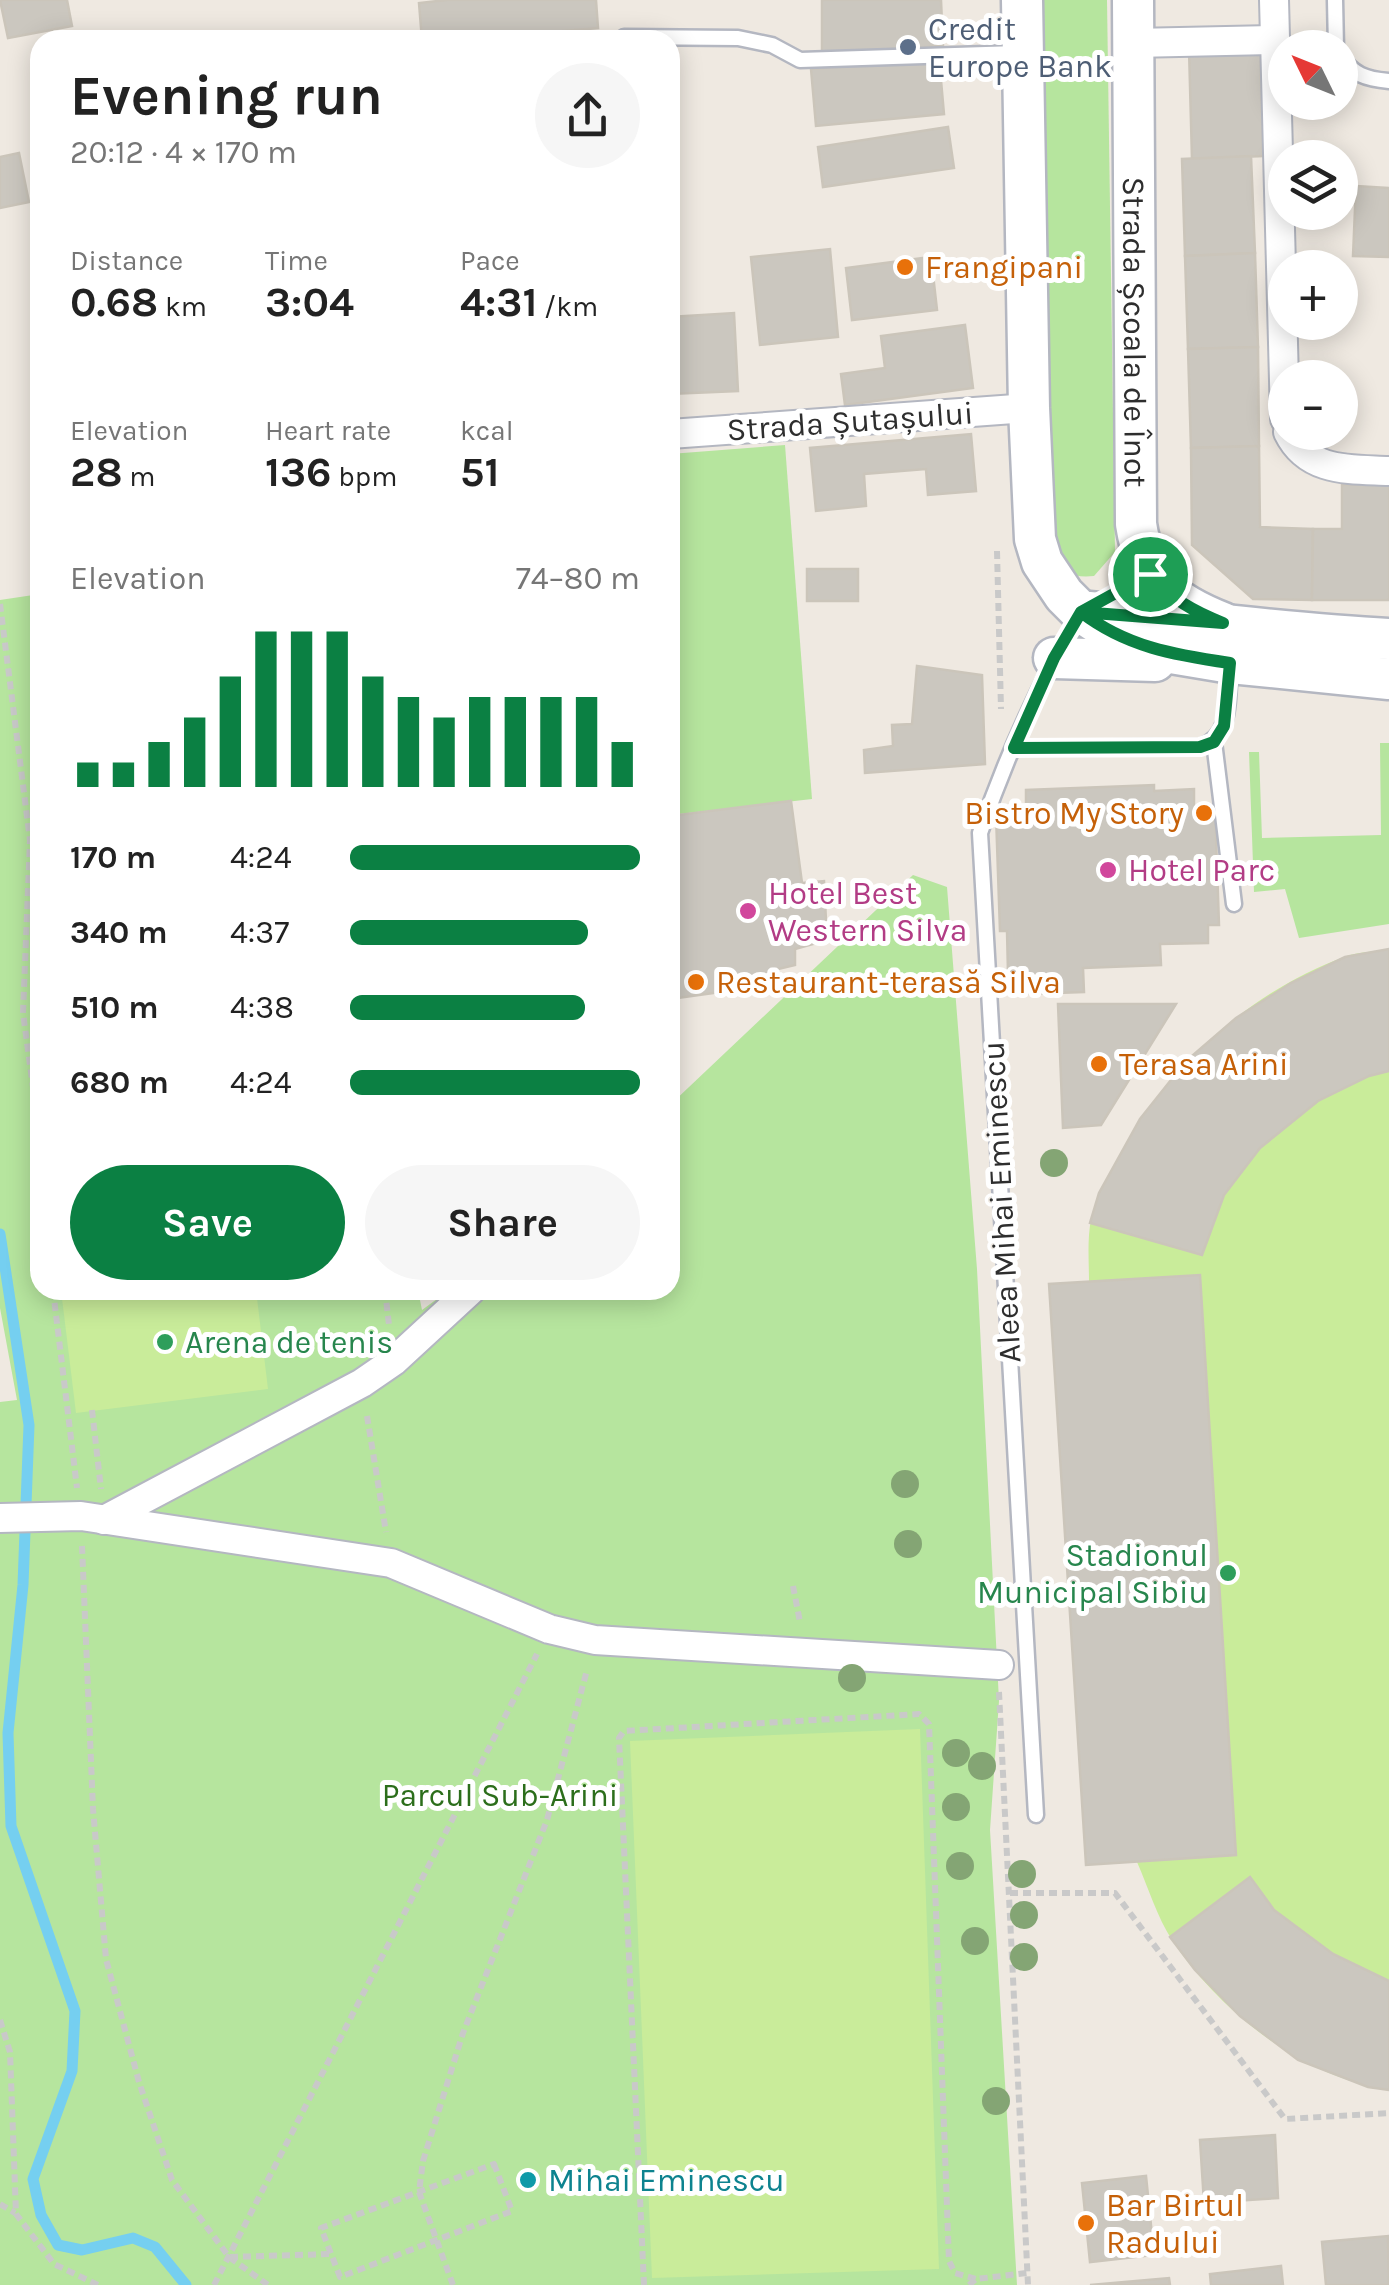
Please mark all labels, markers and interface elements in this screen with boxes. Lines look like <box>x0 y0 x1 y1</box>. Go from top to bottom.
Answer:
place label: Credit Europe Bank <box>928 11 1112 85</box>
north arrow <box>1268 30 1358 120</box>
map controls <box>1268 30 1358 450</box>
marker: Credit Europe Bank <box>897 36 919 58</box>
button: share <box>535 63 640 168</box>
text: Evening run <box>70 64 383 128</box>
text: 20:12 · 4 × 170 m <box>70 134 297 171</box>
button: layers <box>1268 140 1358 230</box>
street label: Strada Școala de Înot <box>1115 176 1154 488</box>
text: Distance <box>70 244 183 277</box>
text: Time <box>265 244 328 277</box>
text: Pace <box>460 244 520 277</box>
place label: Frangipani <box>925 249 1083 286</box>
button: + <box>1268 250 1358 340</box>
marker: Frangipani <box>894 256 916 278</box>
text: 0.68 <box>70 277 158 327</box>
text: 3:04 <box>265 277 354 327</box>
text: 4:31 <box>460 277 537 327</box>
text: km <box>158 290 207 323</box>
text: /km <box>537 290 598 323</box>
button: − <box>1268 360 1358 450</box>
street label: Strada Șutașului <box>725 394 975 449</box>
text: Elevation <box>70 414 189 447</box>
text: Heart rate <box>265 414 391 447</box>
text: kcal <box>460 414 513 447</box>
text: 28 <box>70 447 123 497</box>
text: 136 <box>265 447 332 497</box>
text: 51 <box>460 447 499 497</box>
text: m <box>123 460 155 493</box>
text: bpm <box>332 460 397 493</box>
pin <box>1108 532 1193 617</box>
icon: arrive <box>1123 547 1178 602</box>
text: Elevation <box>70 560 205 597</box>
text: 74–80 m <box>516 560 640 597</box>
place label: Bistro My Story <box>964 795 1184 832</box>
marker: Bistro My Story <box>1193 802 1215 824</box>
text: 170 m <box>70 839 156 876</box>
text: 4:24 <box>230 839 292 876</box>
place label: Hotel Parc <box>1128 852 1275 889</box>
marker: Hotel Parc <box>1097 859 1119 881</box>
place label: Hotel Best Western Silva <box>768 875 967 949</box>
marker: Hotel Best Western Silva <box>737 900 759 922</box>
text: 340 m <box>70 914 168 951</box>
text: 4:37 <box>230 914 289 951</box>
place label: Restaurant-terasă Silva <box>716 964 1061 1001</box>
marker: Restaurant-terasă Silva <box>685 971 707 993</box>
text: 510 m <box>70 989 159 1026</box>
text: 4:38 <box>230 989 294 1026</box>
street label: Aleea Mihai Eminescu <box>975 1040 1028 1364</box>
place label: Terasa Arini <box>1119 1046 1289 1083</box>
marker: Terasa Arini <box>1088 1053 1110 1075</box>
text: 680 m <box>70 1064 169 1101</box>
text: 4:24 <box>230 1064 292 1101</box>
button: Save <box>70 1165 345 1280</box>
button: Share <box>365 1165 640 1280</box>
place label: Arena de tenis <box>185 1324 393 1361</box>
marker: Arena de tenis <box>154 1331 176 1353</box>
place label: Stadionul Municipal Sibiu <box>977 1537 1208 1611</box>
marker: Stadionul Municipal Sibiu <box>1217 1562 1239 1584</box>
park label: Parcul Sub-Arini <box>382 1777 618 1814</box>
place label: Mihai Eminescu <box>548 2162 785 2199</box>
marker: Mihai Eminescu <box>517 2169 539 2191</box>
place label: Bar Birtul Radului <box>1106 2187 1244 2261</box>
marker: Bar Birtul Radului <box>1075 2212 1097 2234</box>

